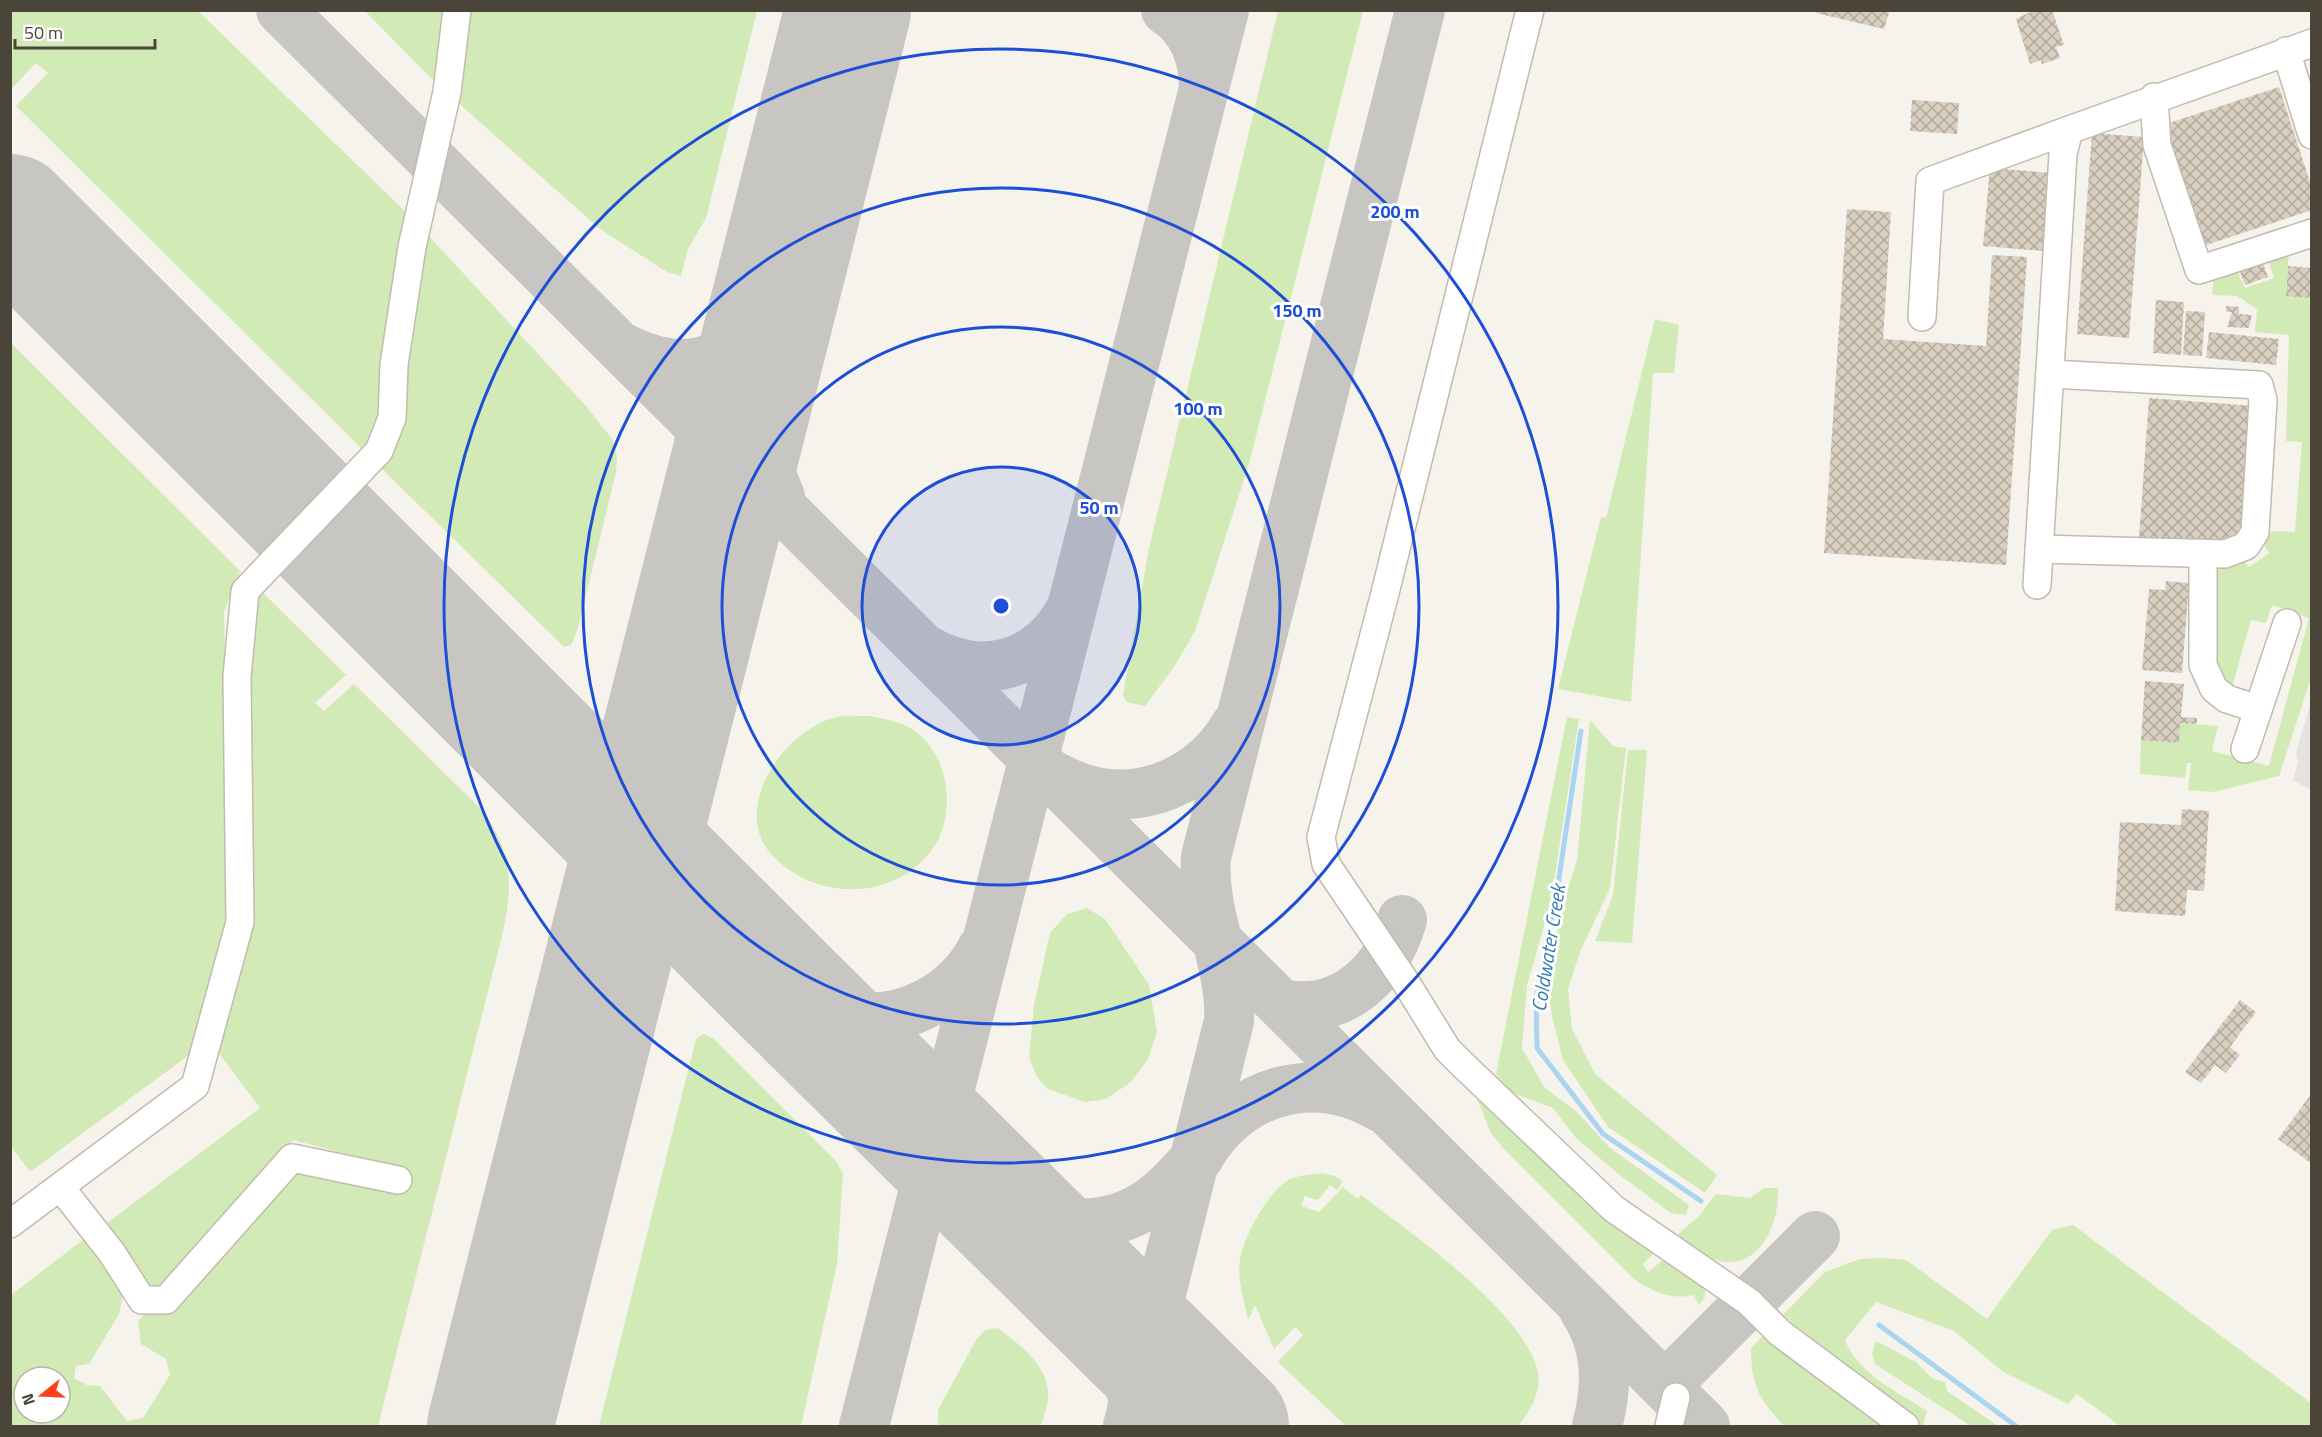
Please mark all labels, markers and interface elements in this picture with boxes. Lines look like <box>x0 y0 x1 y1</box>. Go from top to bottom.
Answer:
scale bar <box>15 12 154 50</box>
text: 50 m <box>24 19 63 46</box>
text: 200 m <box>1370 198 1420 225</box>
text: 150 m <box>1272 297 1322 324</box>
text: 100 m <box>1173 395 1223 422</box>
text: 50 m <box>1079 494 1119 521</box>
centre of rings <box>991 596 1011 616</box>
water label: Coldwater Creek <box>1523 880 1574 1014</box>
north arrow <box>12 1365 72 1425</box>
text: N <box>15 1391 41 1409</box>

